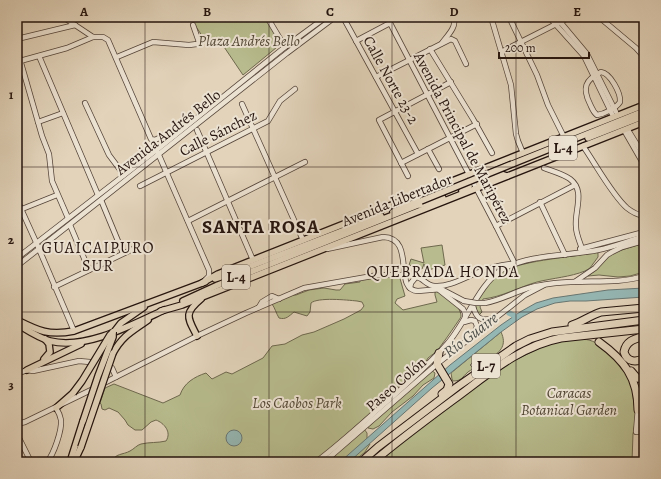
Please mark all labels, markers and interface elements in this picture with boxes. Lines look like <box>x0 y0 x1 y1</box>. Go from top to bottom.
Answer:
text: A <box>79 3 89 20</box>
text: B <box>203 3 211 20</box>
text: C <box>326 3 334 20</box>
text: D <box>449 3 459 20</box>
text: E <box>573 3 581 20</box>
park label: Plaza Andrés Bello <box>198 31 300 51</box>
street label: Calle Norte 23-2 <box>359 32 423 128</box>
scale bar <box>499 34 589 60</box>
text: 200 m <box>505 40 536 56</box>
street label: Avenida Principal de Maripérez <box>409 48 517 227</box>
street label: Avenida Andrés Bello <box>110 85 225 180</box>
text: 1 <box>9 86 14 103</box>
street label: Calle Sánchez <box>176 105 260 161</box>
road number: L-4 <box>549 136 577 160</box>
street label: Avenida Libertador <box>338 169 455 232</box>
district label: SANTA ROSA <box>202 214 320 240</box>
text: 2 <box>8 231 15 248</box>
district label: GUAICAIPURO SUR <box>41 237 155 277</box>
district label: QUEBRADA HONDA <box>367 261 519 283</box>
road number: L-4 <box>222 265 250 289</box>
water label: Río Guaire <box>439 307 503 363</box>
street label: Paseo Colón <box>361 352 431 416</box>
road number: L-7 <box>472 354 500 378</box>
text: 3 <box>8 376 14 393</box>
park label: Caracas Botanical Garden <box>521 383 617 420</box>
park label: Los Caobos Park <box>252 393 342 413</box>

